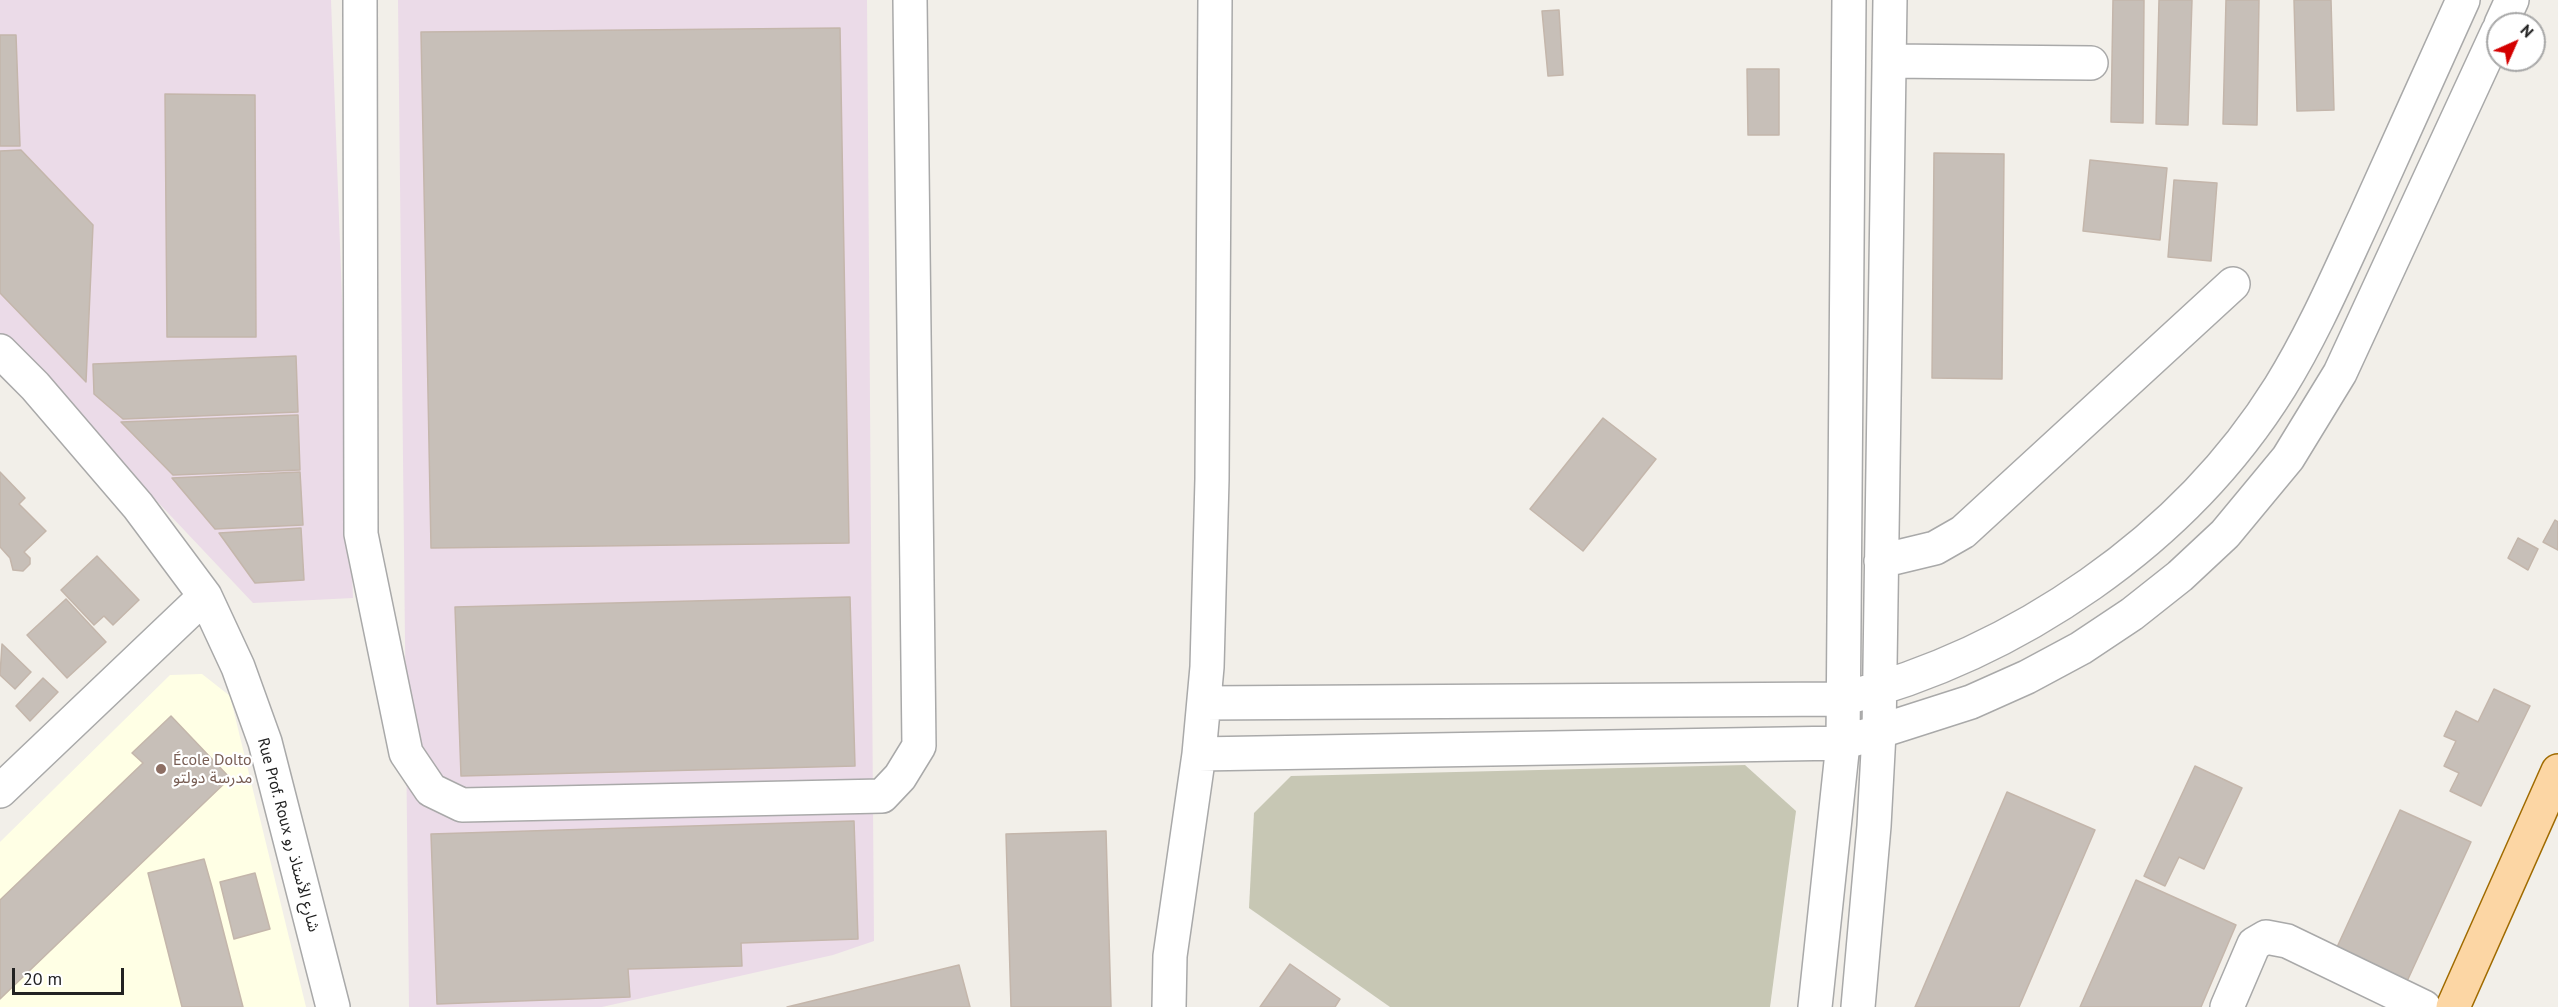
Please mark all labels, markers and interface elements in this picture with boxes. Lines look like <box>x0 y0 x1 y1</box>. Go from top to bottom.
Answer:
north arrow <box>2486 12 2546 72</box>
text: N <box>2517 20 2538 41</box>
street label: Rue Prof. Roux شارع الأستاذ رو <box>253 736 323 934</box>
place label: École Dolto مدرسة دولتو <box>173 750 252 788</box>
marker: École Dolto مدرسة دولتو <box>154 762 168 776</box>
scale bar <box>15 956 128 994</box>
text: 20 m <box>23 967 62 990</box>

